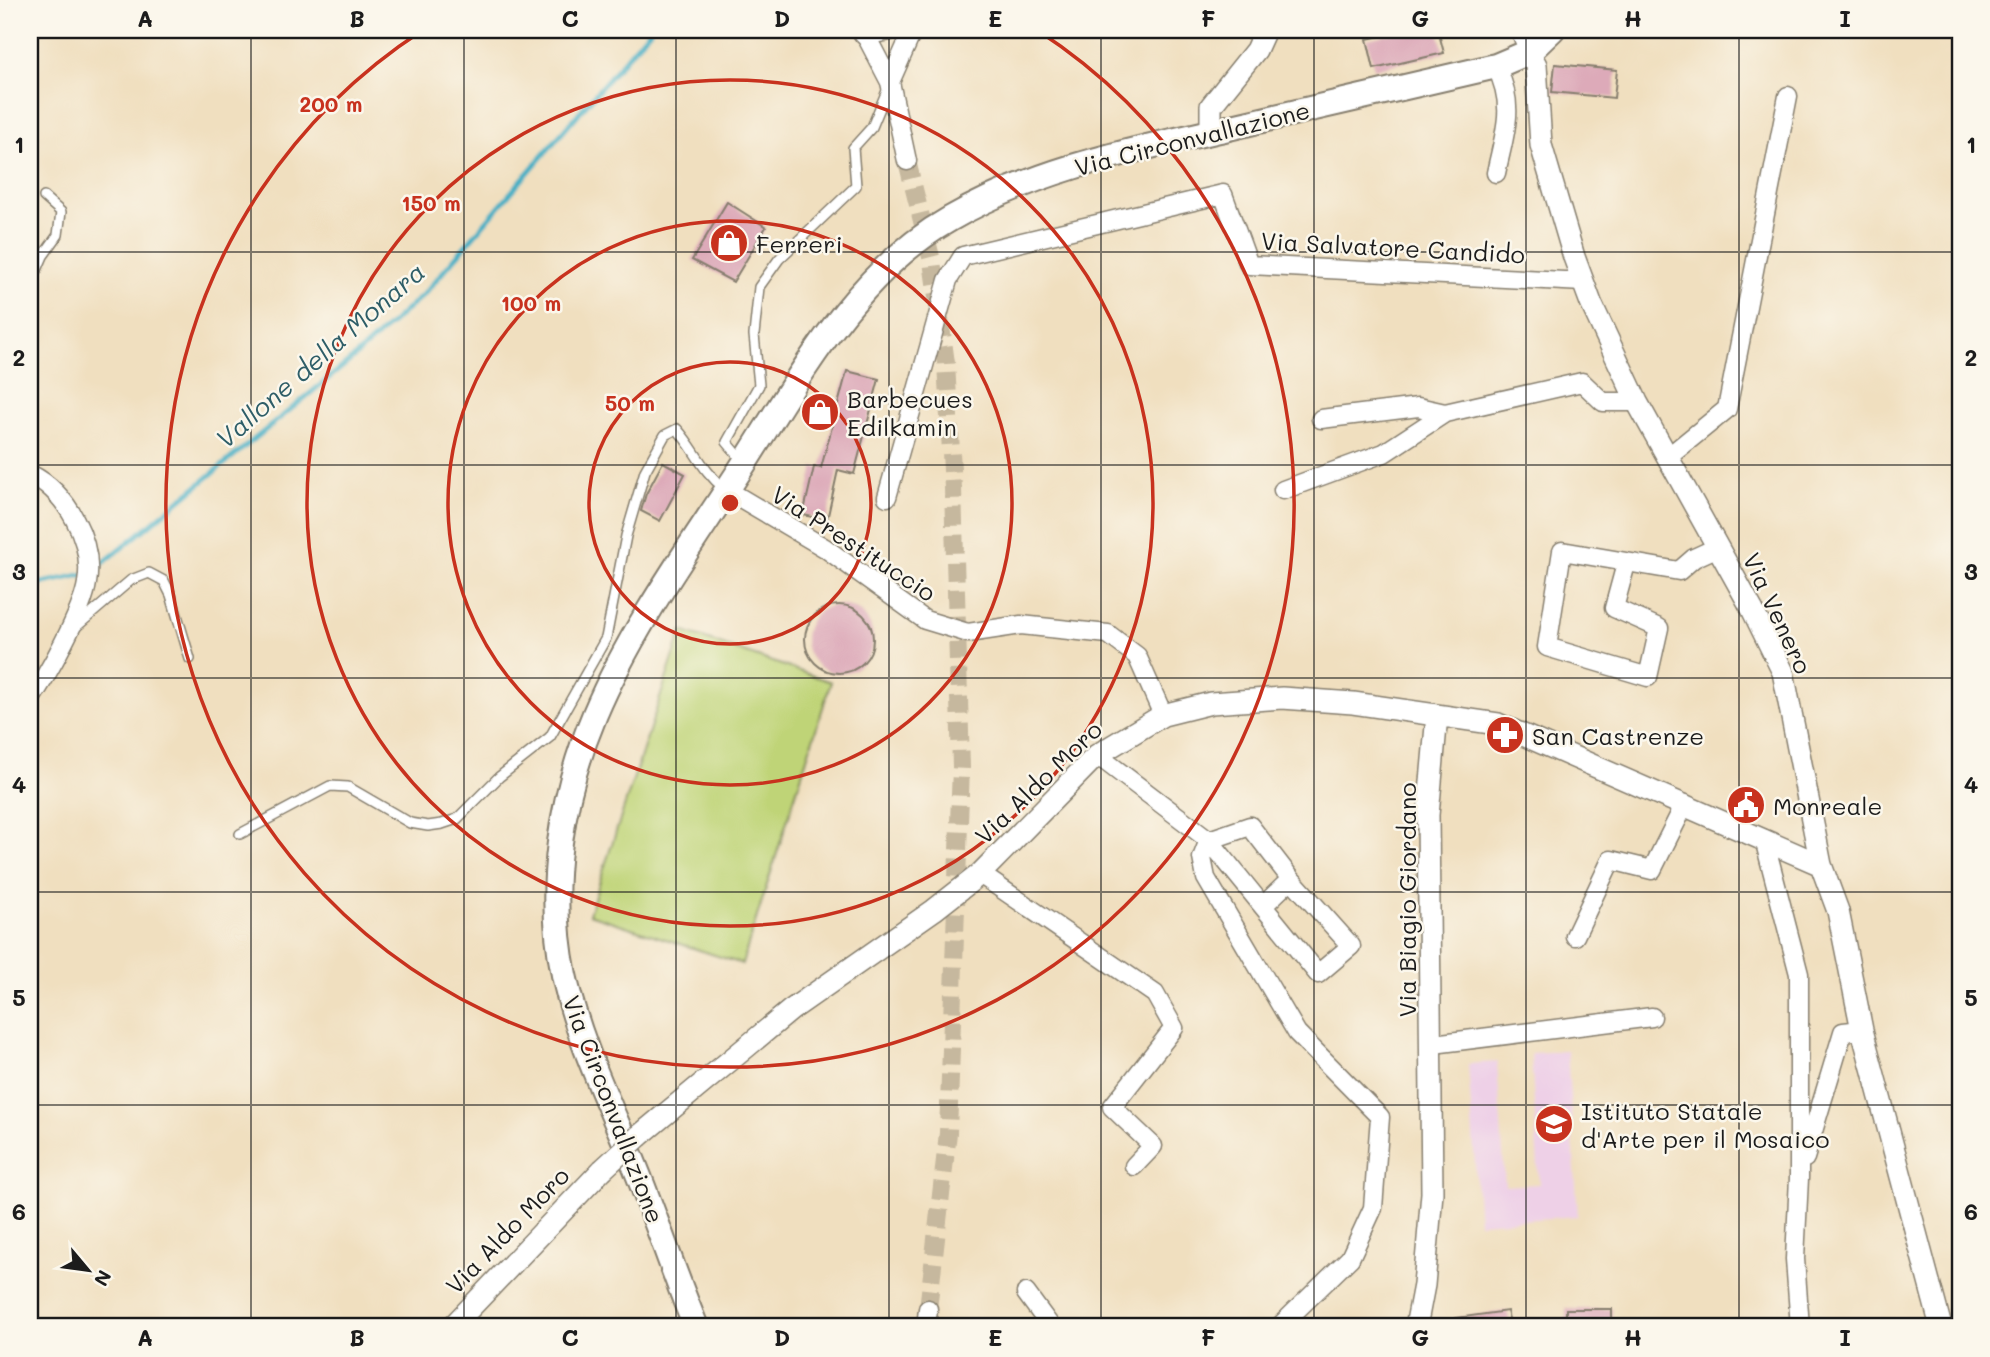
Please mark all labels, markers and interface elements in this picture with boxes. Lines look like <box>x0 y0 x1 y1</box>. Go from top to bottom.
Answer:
text: A <box>137 3 153 33</box>
text: B <box>349 3 365 33</box>
text: C <box>561 3 579 33</box>
text: D <box>774 3 790 33</box>
text: E <box>988 3 1002 33</box>
text: F <box>1201 3 1215 33</box>
text: G <box>1411 3 1429 33</box>
text: H <box>1624 3 1642 33</box>
text: I <box>1839 3 1851 33</box>
text: 200 m <box>300 90 362 117</box>
street label: Via Circonvallazione <box>1071 94 1313 182</box>
text: 1 <box>14 129 24 159</box>
text: 1 <box>1966 129 1976 159</box>
text: 150 m <box>401 189 461 216</box>
shop icon: Ferreri <box>708 222 750 264</box>
street label: Via Salvatore Candido <box>1260 225 1526 269</box>
place label: Ferreri <box>756 228 843 259</box>
water label: Vallone della Monara <box>208 255 432 455</box>
text: 100 m <box>501 289 561 316</box>
text: 2 <box>13 342 25 372</box>
text: 2 <box>1965 342 1977 372</box>
place label: Barbecues Edilkamin <box>847 383 973 442</box>
text: 50 m <box>605 389 655 416</box>
shop icon: Barbecues Edilkamin <box>799 391 841 433</box>
street label: Via Prestituccio <box>766 478 942 608</box>
centre of rings <box>718 491 742 515</box>
street label: Via Venero <box>1736 547 1820 679</box>
text: 3 <box>12 556 26 586</box>
text: 3 <box>1964 556 1978 586</box>
street label: Via Aldo Moro <box>968 714 1108 850</box>
pharmacy icon: San Castrenze <box>1484 714 1526 756</box>
place label: San Castrenze <box>1532 720 1704 751</box>
text: 4 <box>12 769 26 799</box>
text: 4 <box>1964 769 1978 799</box>
street label: Via Biagio Giordano <box>1391 783 1422 1017</box>
public building icon: Monreale <box>1725 784 1767 826</box>
place label: Monreale <box>1773 790 1882 821</box>
text: 5 <box>12 982 26 1012</box>
text: 5 <box>1964 982 1978 1012</box>
street label: Via Circonvallazione <box>556 991 672 1227</box>
place label: Istituto Statale d'Arte per il Mosaico <box>1581 1095 1829 1154</box>
school or university icon: Istituto Statale d'Arte per il Mosaico <box>1533 1103 1575 1145</box>
street label: Via Aldo Moro <box>439 1160 575 1300</box>
text: 6 <box>12 1196 26 1226</box>
text: 6 <box>1964 1196 1978 1226</box>
north arrow <box>52 1234 122 1304</box>
text: N <box>89 1266 118 1291</box>
text: A <box>137 1322 153 1352</box>
text: B <box>349 1322 365 1352</box>
text: C <box>561 1322 579 1352</box>
text: D <box>774 1322 790 1352</box>
text: E <box>988 1322 1002 1352</box>
text: F <box>1201 1322 1215 1352</box>
text: G <box>1411 1322 1429 1352</box>
text: H <box>1624 1322 1642 1352</box>
text: I <box>1839 1322 1851 1352</box>

